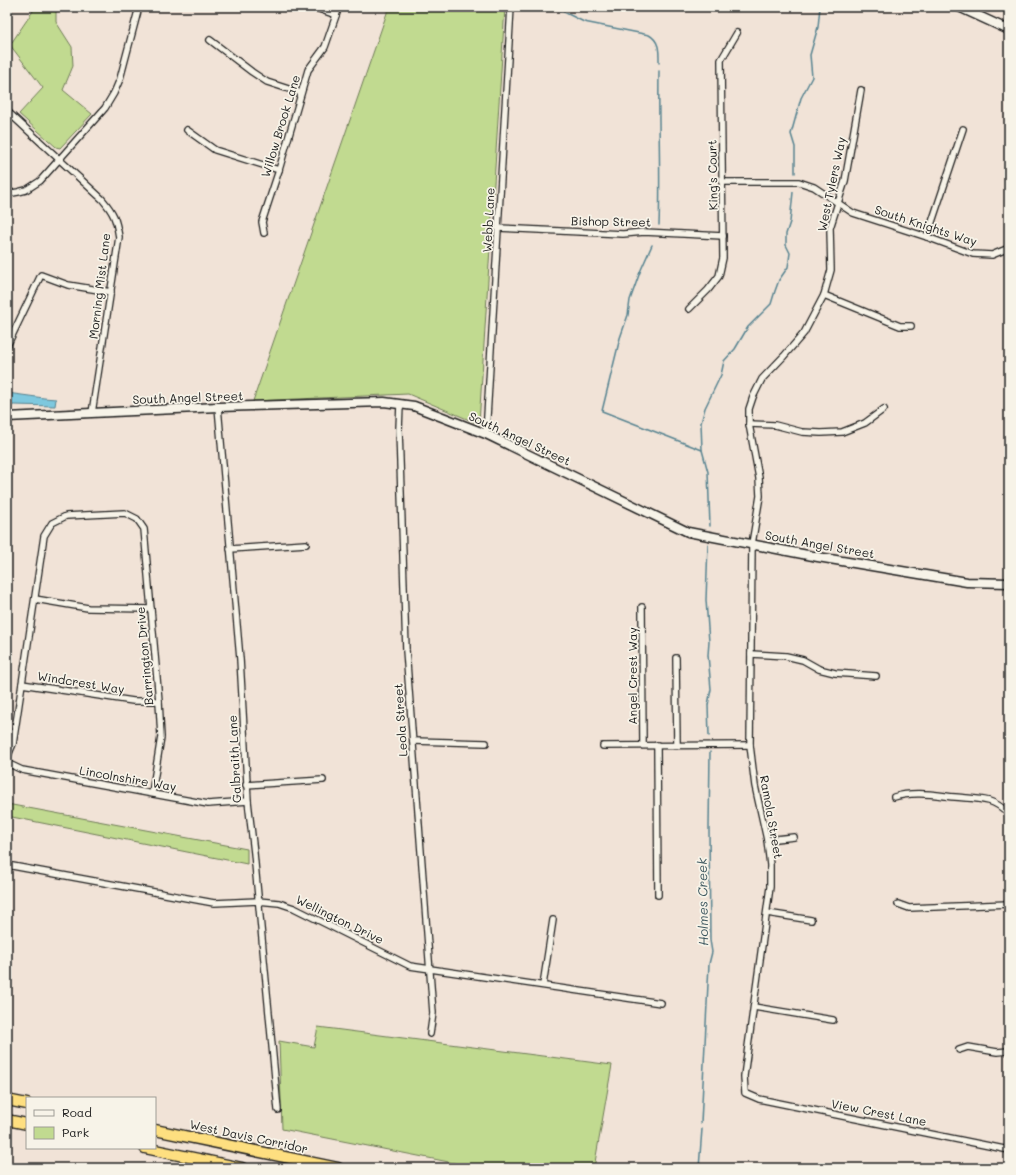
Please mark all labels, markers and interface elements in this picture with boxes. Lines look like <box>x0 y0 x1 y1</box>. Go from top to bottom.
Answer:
street label: Willow Brook Lane <box>257 73 303 179</box>
street label: West Tylers Way <box>813 135 849 233</box>
street label: King's Court <box>703 140 721 210</box>
street label: Webb Lane <box>478 187 498 253</box>
street label: South Knights Way <box>873 201 979 249</box>
street label: Bishop Street <box>571 212 651 230</box>
street label: Morning Mist Lane <box>85 232 113 340</box>
street label: South Angel Street <box>132 387 244 407</box>
street label: South Angel Street <box>466 407 574 469</box>
street label: South Angel Street <box>764 527 876 561</box>
street label: Barrington Drive <box>132 606 156 706</box>
street label: Angel Crest Way <box>624 627 640 725</box>
street label: Windcrest Way <box>36 667 126 697</box>
street label: Leola Street <box>389 683 411 757</box>
street label: Galbraith Lane <box>224 715 244 803</box>
street label: Lincolnshire Way <box>78 762 178 794</box>
street label: Ramola Street <box>757 774 787 860</box>
water label: Holmes Creek <box>693 857 711 946</box>
street label: Wellington Drive <box>293 891 387 947</box>
street label: View Crest Lane <box>830 1095 928 1129</box>
legend <box>26 1097 156 1149</box>
text: Road <box>62 1104 92 1120</box>
street label: West Davis Corridor <box>188 1116 310 1156</box>
text: Park <box>62 1124 89 1140</box>

